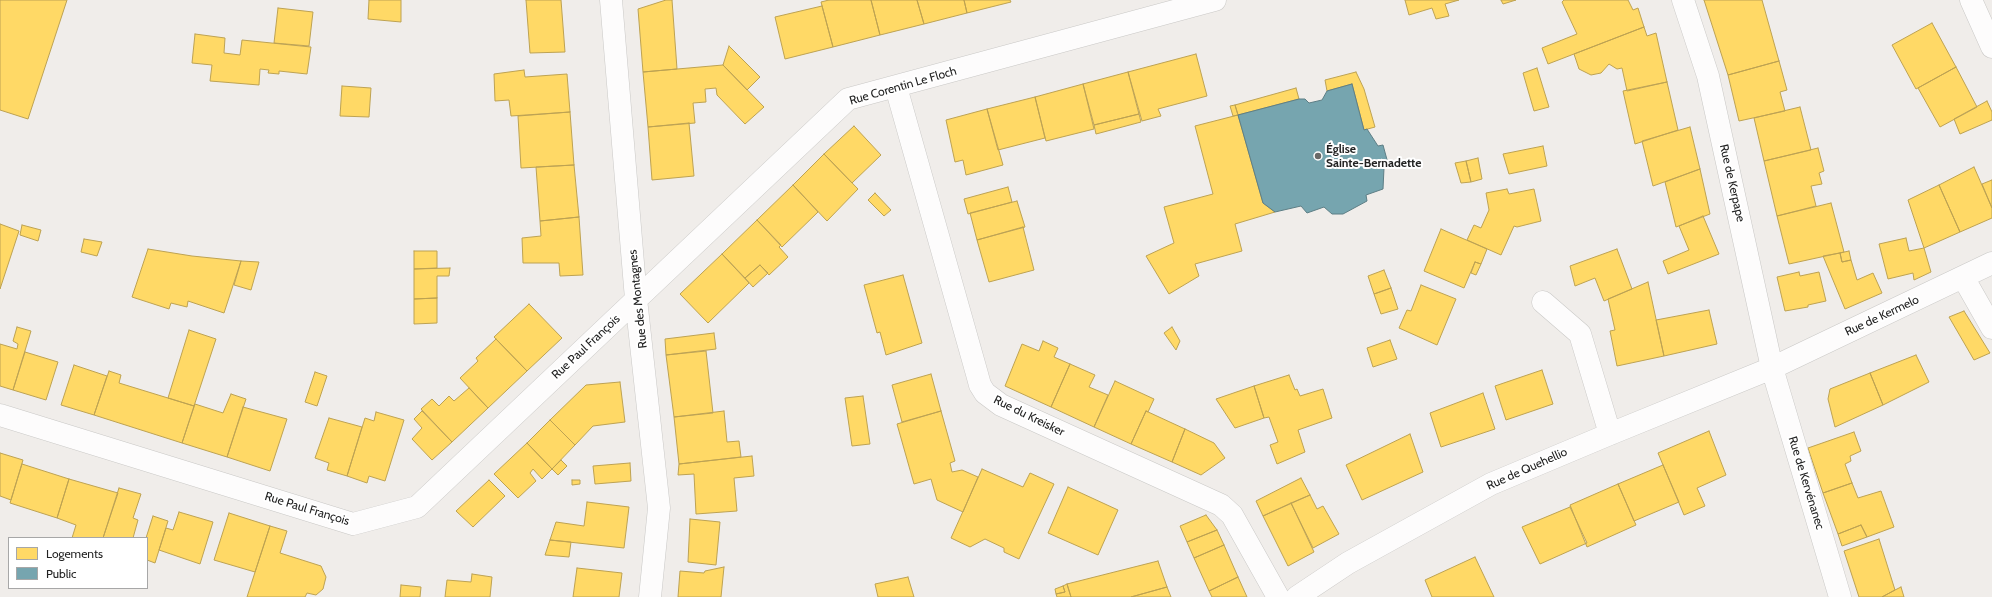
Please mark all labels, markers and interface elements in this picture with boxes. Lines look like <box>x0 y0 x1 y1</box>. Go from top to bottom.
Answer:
street label: Rue Corentin Le Floch <box>848 64 958 108</box>
place label: Église Sainte-Bernadette <box>1326 142 1421 170</box>
street label: Rue de Kerpape <box>1716 143 1748 223</box>
marker: Église Sainte-Bernadette <box>1313 151 1323 161</box>
street label: Rue des Montagnes <box>626 249 650 349</box>
street label: Rue de Kermelo <box>1843 293 1921 339</box>
street label: Rue Paul François <box>549 312 623 382</box>
street label: Rue du Kreisker <box>991 393 1067 439</box>
street label: Rue de Kervénanec <box>1785 435 1827 531</box>
street label: Rue de Quehellio <box>1484 445 1570 493</box>
street label: Rue Paul François <box>263 489 351 529</box>
legend <box>8 537 148 589</box>
text: Logements <box>46 546 103 561</box>
text: Public <box>46 566 77 581</box>

